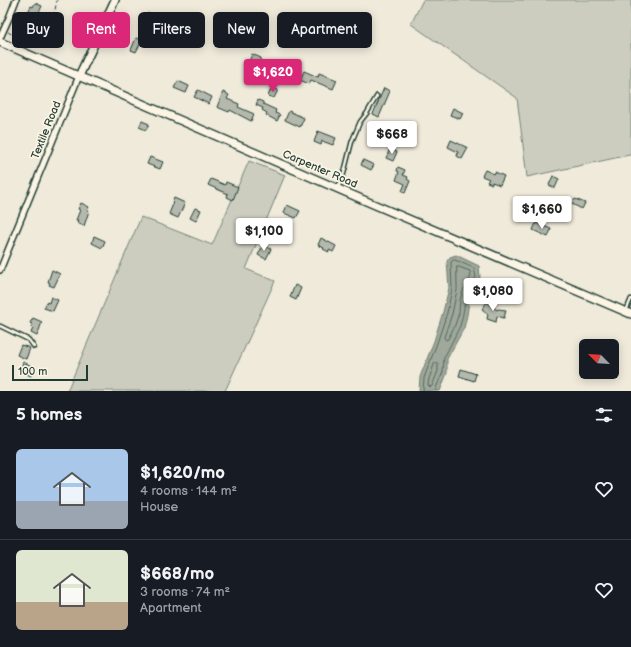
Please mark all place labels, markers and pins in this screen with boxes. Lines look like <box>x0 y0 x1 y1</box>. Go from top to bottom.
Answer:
pin: $1,620 <box>240 59 306 93</box>
pin: $668 <box>368 121 416 155</box>
pin: $1,660 <box>509 196 575 230</box>
pin: $1,100 <box>231 218 297 252</box>
pin: $1,080 <box>460 278 526 312</box>

